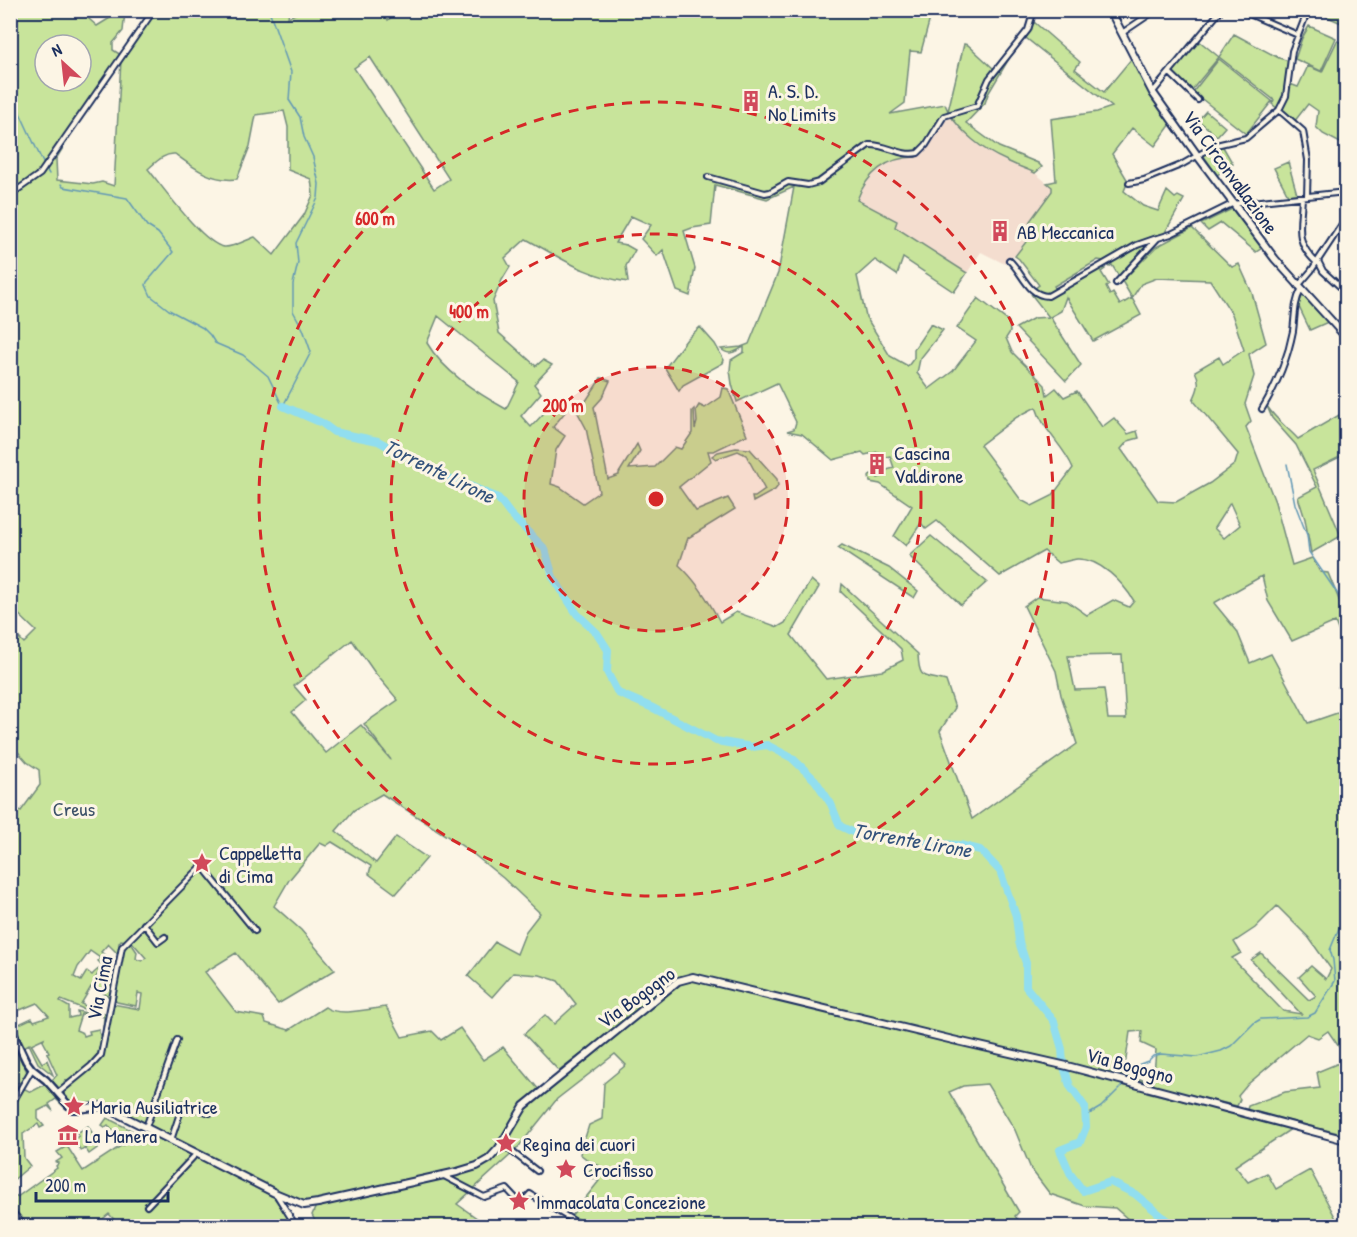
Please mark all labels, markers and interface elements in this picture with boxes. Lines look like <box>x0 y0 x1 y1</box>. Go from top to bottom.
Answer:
north arrow <box>33 33 93 93</box>
text: N <box>47 38 65 61</box>
place label: A. S. D. No Limits <box>768 77 836 127</box>
building icon: A. S. D. No Limits <box>739 89 763 113</box>
street label: Via Circonvallazione <box>1177 105 1285 239</box>
text: 600 m <box>355 206 395 231</box>
place label: AB Meccanica <box>1017 218 1114 245</box>
building icon: AB Meccanica <box>988 219 1012 243</box>
text: 400 m <box>449 299 489 324</box>
text: 200 m <box>543 393 583 418</box>
water label: Torrente Lirone <box>379 432 501 511</box>
place label: Cascina Valdirone <box>894 439 963 489</box>
building icon: Cascina Valdirone <box>865 452 889 476</box>
centre of rings <box>646 489 666 509</box>
park label: Creus <box>53 795 95 822</box>
water label: Torrente Lirone <box>851 815 975 865</box>
place label: Cappelletta di Cima <box>219 839 301 889</box>
place icon: Cappelletta di Cima <box>190 851 214 875</box>
street label: Via Cima <box>80 953 118 1023</box>
street label: Via Bogogno <box>592 960 680 1034</box>
street label: Via Bogogno <box>1083 1040 1177 1090</box>
place label: Maria Ausiliatrice <box>91 1093 218 1120</box>
place icon: Maria Ausiliatrice <box>62 1094 86 1118</box>
place label: La Manera <box>85 1122 157 1149</box>
museum icon: La Manera <box>56 1123 80 1147</box>
place label: Regina dei cuori <box>523 1130 636 1157</box>
place icon: Regina dei cuori <box>494 1131 518 1155</box>
place label: Crocifisso <box>583 1156 653 1183</box>
place icon: Crocifisso <box>554 1157 578 1181</box>
scale bar <box>36 1165 168 1203</box>
text: 200 m <box>45 1173 86 1198</box>
place label: Immacolata Concezione <box>536 1188 706 1215</box>
place icon: Immacolata Concezione <box>507 1189 531 1213</box>

